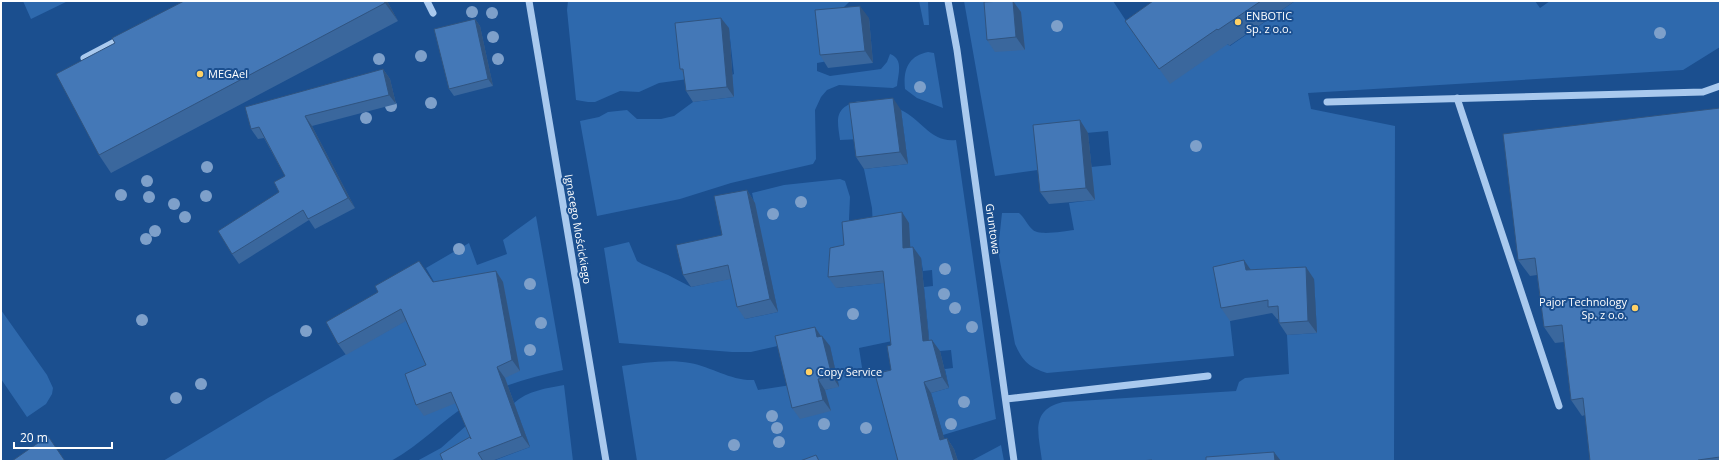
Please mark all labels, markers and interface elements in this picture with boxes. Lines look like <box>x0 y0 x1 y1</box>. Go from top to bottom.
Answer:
place label: ENBOTIC Sp. z o.o. <box>1246 8 1292 36</box>
marker: ENBOTIC Sp. z o.o. <box>1233 17 1243 27</box>
place label: MEGAel <box>208 66 248 81</box>
marker: MEGAel <box>195 69 205 79</box>
street label: Ignacego Mościckiego <box>561 173 596 285</box>
street label: Gruntowa <box>983 203 1004 255</box>
place label: Pajor Technology Sp. z o.o. <box>1539 294 1627 322</box>
marker: Pajor Technology Sp. z o.o. <box>1630 303 1640 313</box>
place label: Copy Service <box>817 364 882 379</box>
marker: Copy Service <box>804 367 814 377</box>
scale bar <box>14 424 112 450</box>
text: 20 m <box>20 429 48 446</box>

